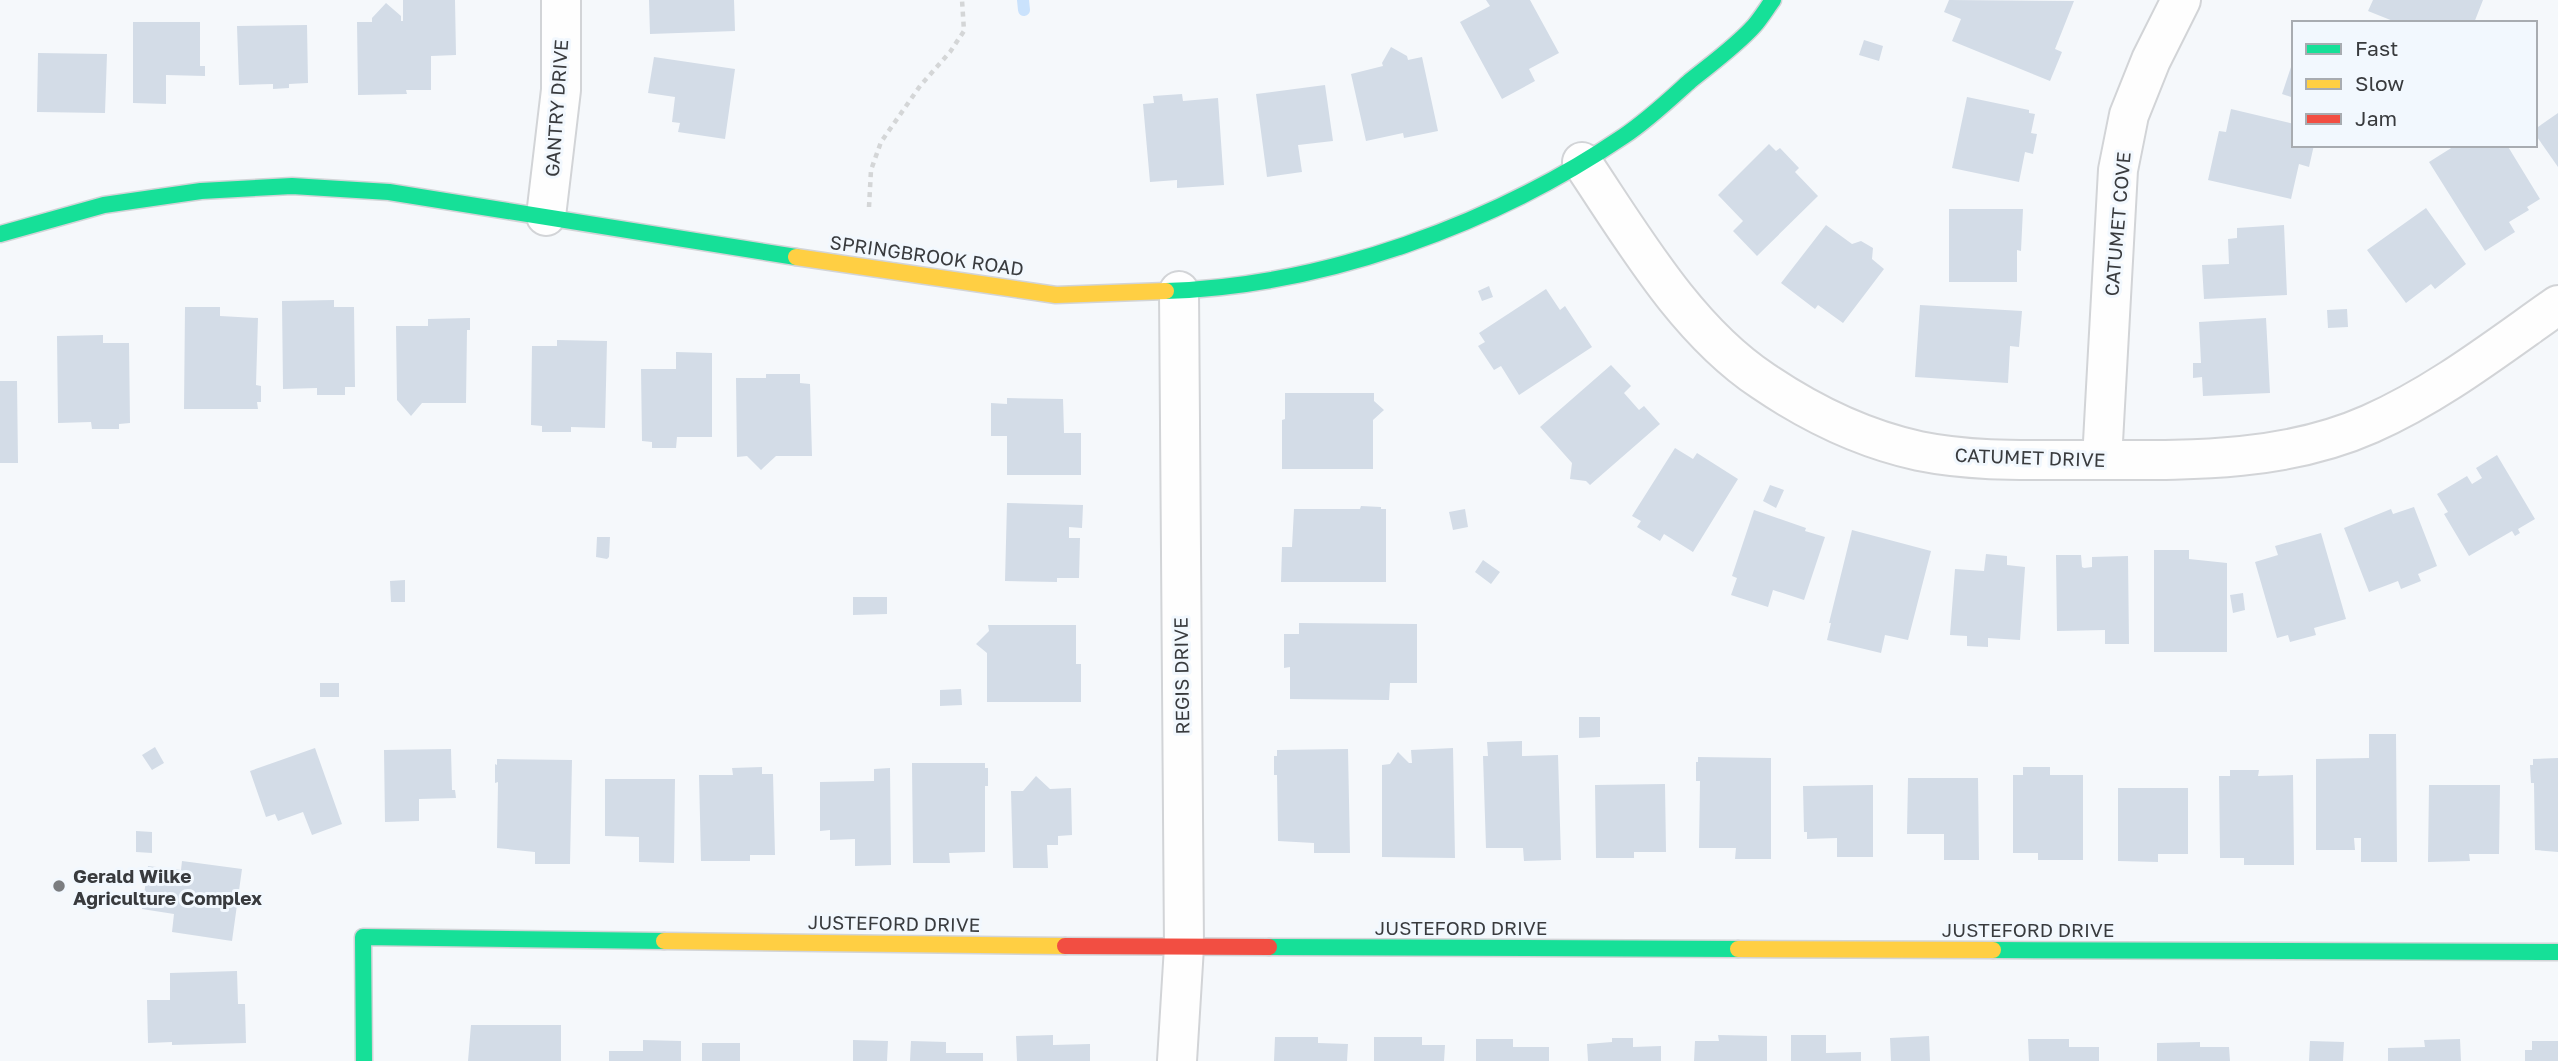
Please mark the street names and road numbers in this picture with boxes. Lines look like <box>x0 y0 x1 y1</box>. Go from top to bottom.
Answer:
street label: GANTRY DRIVE <box>540 38 572 178</box>
street label: CATUMET COVE <box>2099 151 2135 297</box>
street label: SPRINGBROOK ROAD <box>829 230 1025 280</box>
street label: CATUMET DRIVE <box>1954 443 2106 471</box>
street label: REGIS DRIVE <box>1168 617 1194 735</box>
street label: JUSTEFORD DRIVE <box>808 910 980 936</box>
street label: JUSTEFORD DRIVE <box>1375 916 1547 939</box>
street label: JUSTEFORD DRIVE <box>1942 918 2114 941</box>

